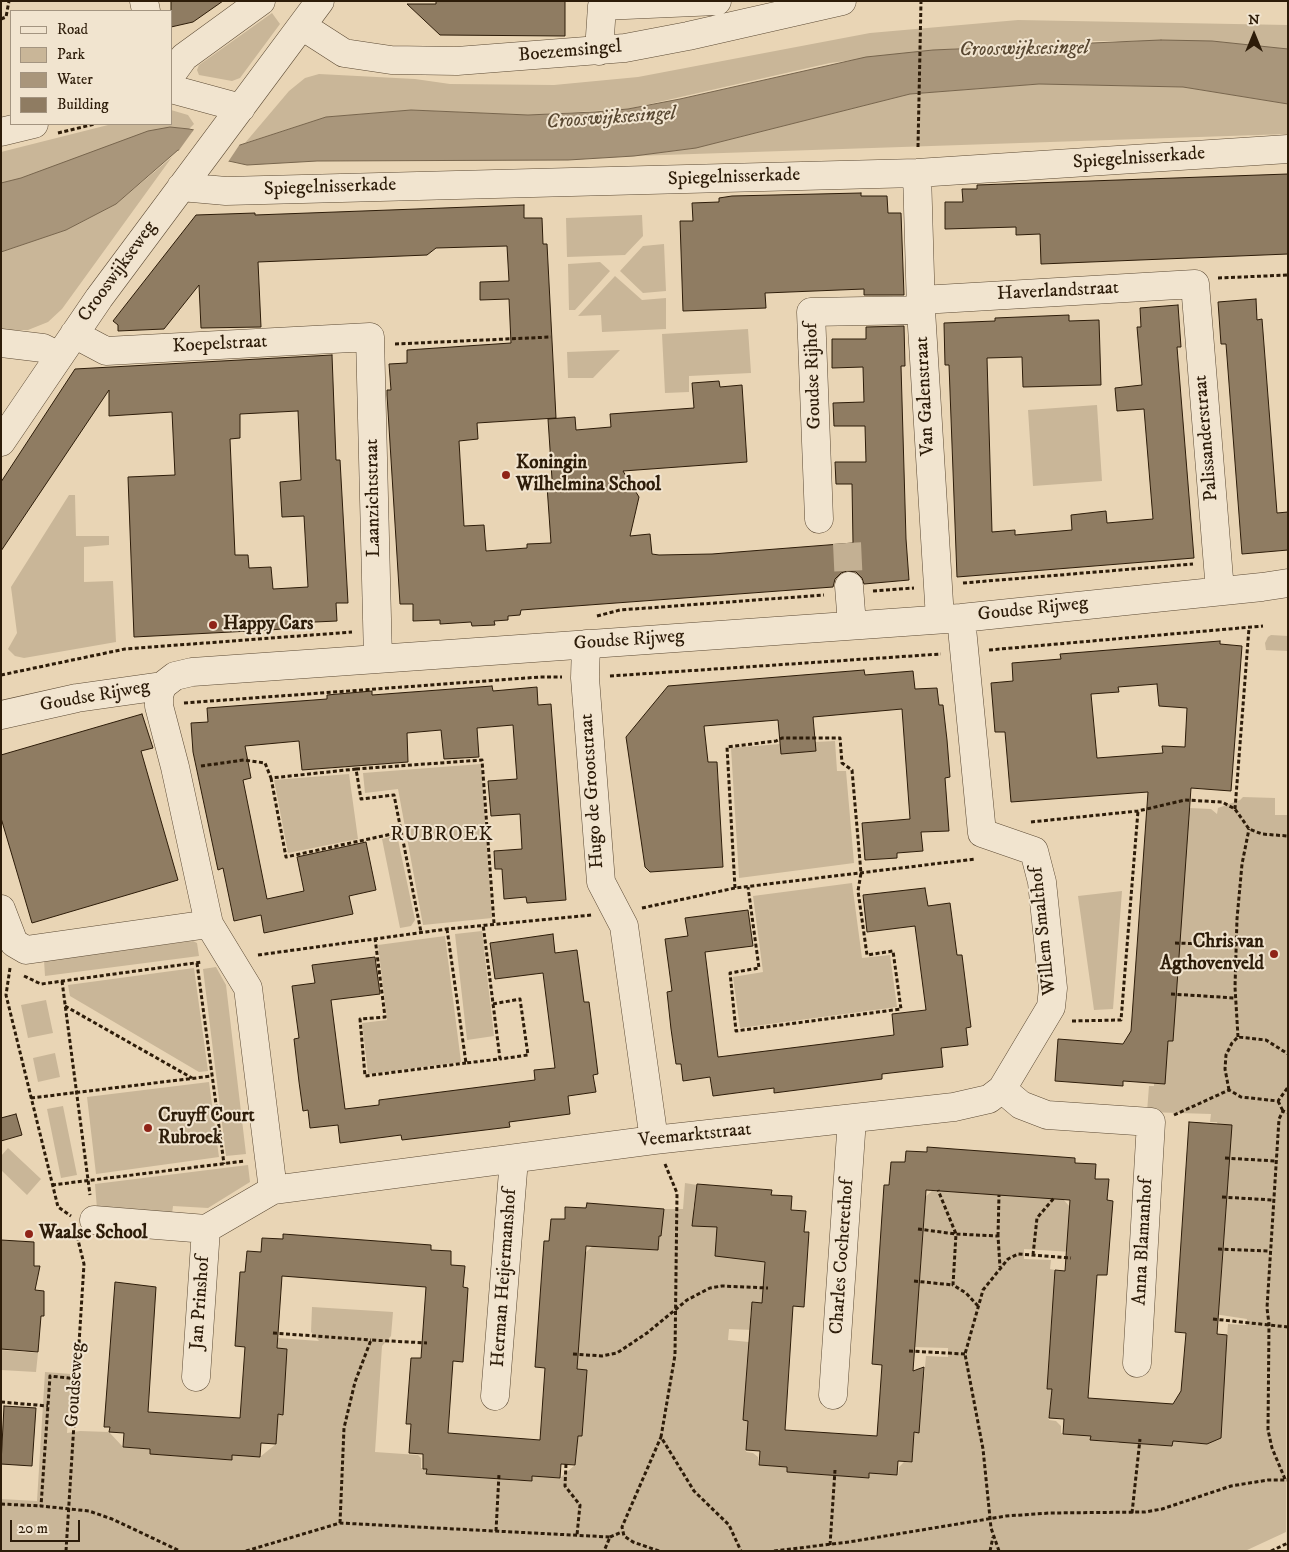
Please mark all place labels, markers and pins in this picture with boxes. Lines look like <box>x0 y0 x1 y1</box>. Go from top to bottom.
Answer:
place label: Koningin Wilhelmina School <box>516 453 661 497</box>
marker: Koningin Wilhelmina School <box>500 469 512 481</box>
place label: Happy Cars <box>223 614 313 636</box>
marker: Happy Cars <box>207 619 219 631</box>
place label: Chris van Agthovenveld <box>1160 932 1264 976</box>
marker: Chris van Agthovenveld <box>1268 948 1280 960</box>
place label: Cruyff Court Rubroek <box>158 1106 255 1150</box>
marker: Cruyff Court Rubroek <box>142 1122 154 1134</box>
place label: Waalse School <box>39 1223 148 1245</box>
marker: Waalse School <box>23 1228 35 1240</box>

